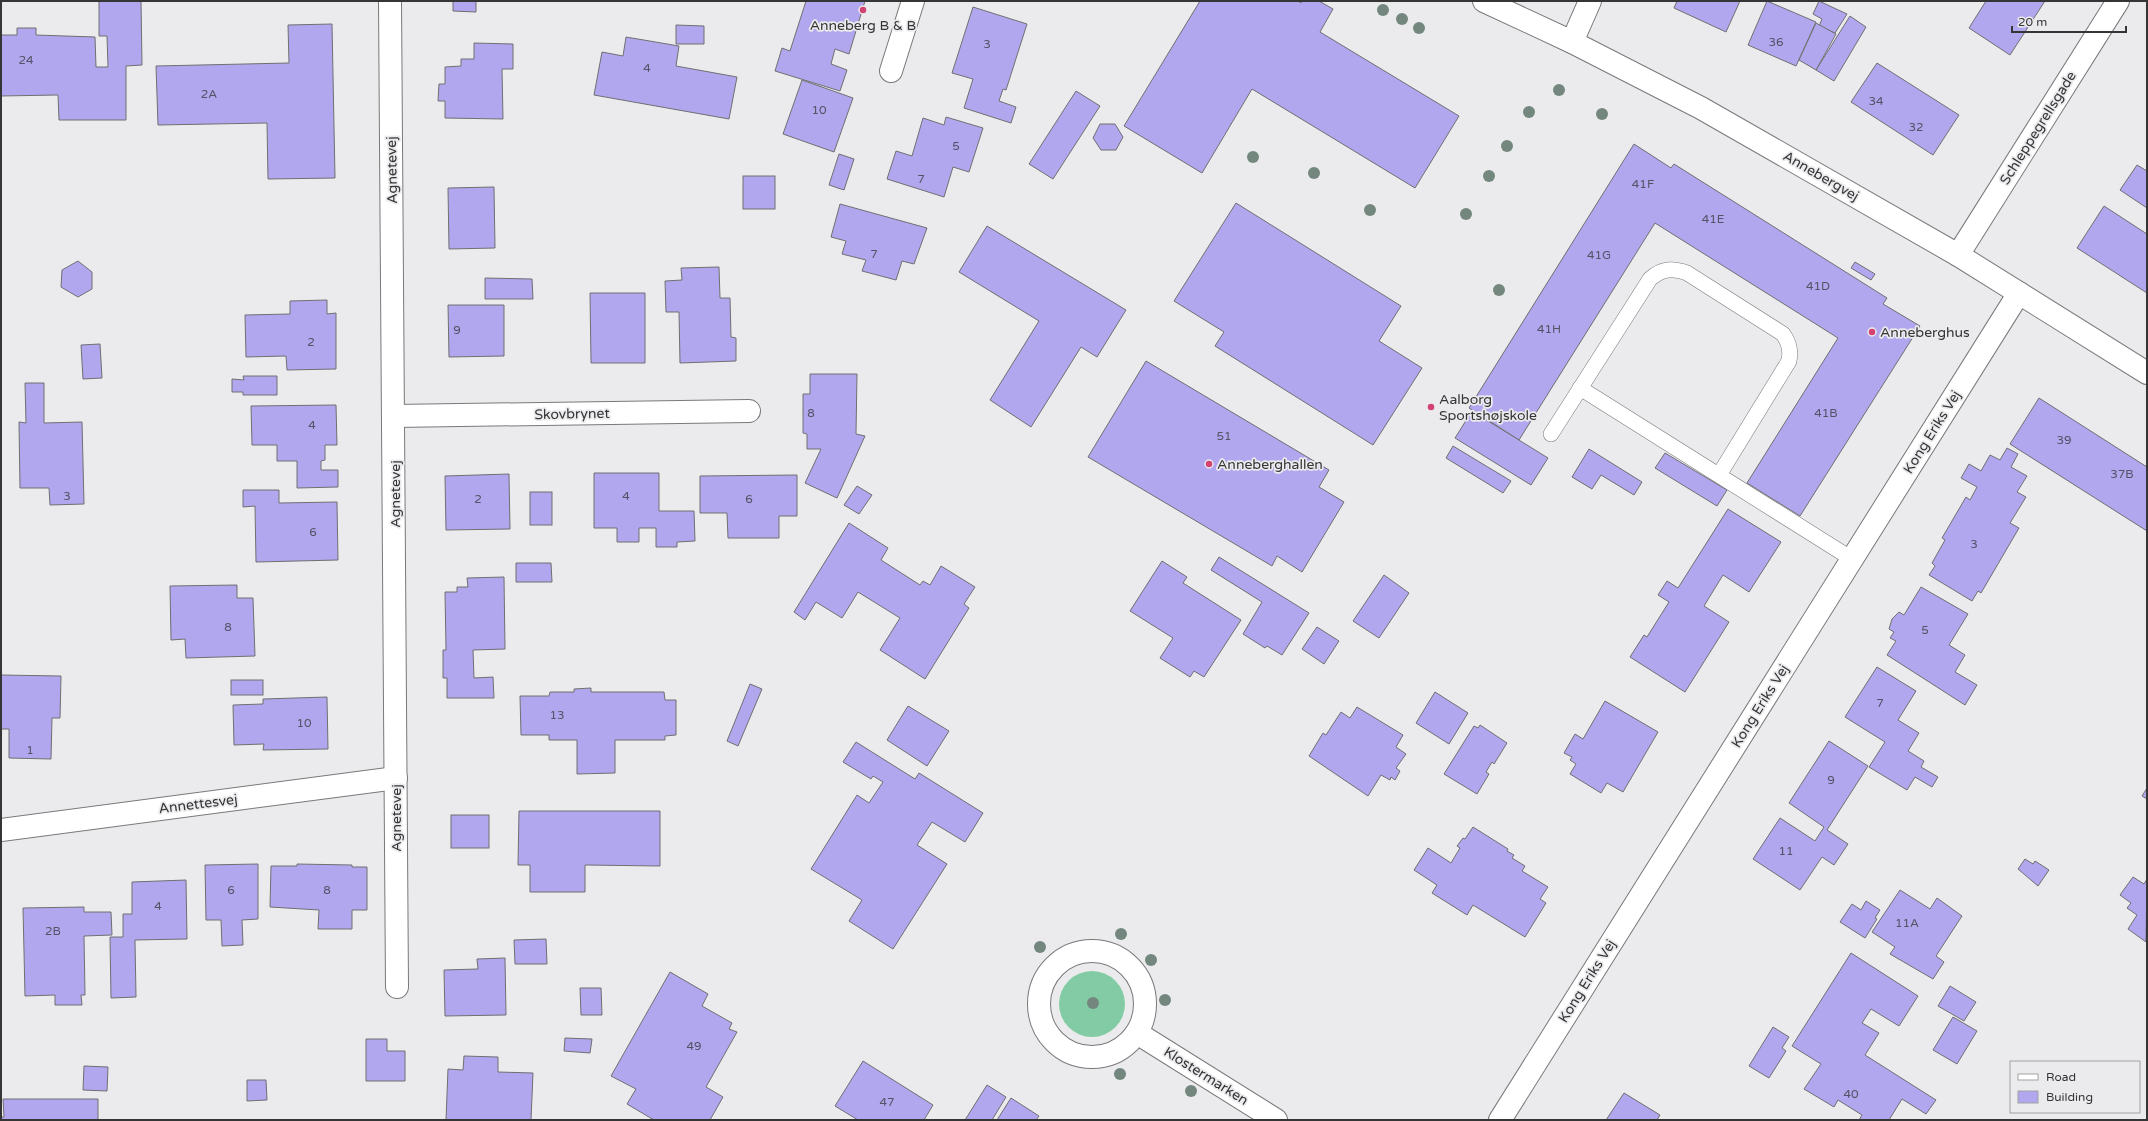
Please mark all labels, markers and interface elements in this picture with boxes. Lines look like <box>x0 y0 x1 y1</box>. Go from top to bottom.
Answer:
marker: Anneberg B & B <box>858 5 868 15</box>
scale bar <box>2012 8 2126 34</box>
text: 20 m <box>2018 15 2047 29</box>
place label: Anneberg B & B <box>810 17 916 34</box>
house number: 36 <box>1768 35 1784 49</box>
house number: 3 <box>983 37 991 51</box>
house number: 24 <box>18 53 34 67</box>
house number: 4 <box>643 61 651 75</box>
street label: Schleppegrellsgade <box>1996 68 2080 188</box>
house number: 2A <box>201 87 217 101</box>
house number: 34 <box>1868 94 1884 108</box>
house number: 10 <box>811 103 827 117</box>
house number: 32 <box>1908 120 1924 134</box>
street label: Agnetevej <box>383 136 401 204</box>
house number: 5 <box>952 139 960 153</box>
street label: Annebergvej <box>1780 147 1862 205</box>
house number: 7 <box>917 172 925 186</box>
house number: 41F <box>1632 177 1654 191</box>
house number: 41E <box>1702 212 1725 226</box>
house number: 7 <box>870 247 878 261</box>
house number: 41G <box>1587 248 1611 262</box>
house number: 41D <box>1806 279 1830 293</box>
house number: 41H <box>1537 322 1561 336</box>
house number: 9 <box>453 323 461 337</box>
place label: Anneberghus <box>1880 324 1970 341</box>
marker: Anneberghus <box>1867 327 1877 337</box>
house number: 2 <box>307 335 315 349</box>
street label: Kong Eriks Vej <box>1900 387 1964 477</box>
place label: Aalborg Sportshøjskole <box>1439 391 1537 424</box>
marker: Aalborg Sportshøjskole <box>1426 402 1436 412</box>
street label: Skovbrynet <box>534 405 610 423</box>
house number: 8 <box>807 406 815 420</box>
house number: 41B <box>1814 406 1838 420</box>
house number: 4 <box>308 418 316 432</box>
house number: 51 <box>1216 429 1232 443</box>
house number: 39 <box>2056 433 2072 447</box>
place label: Anneberghallen <box>1217 456 1323 473</box>
marker: Anneberghallen <box>1204 459 1214 469</box>
street label: Agnetevej <box>387 460 404 528</box>
house number: 37B <box>2110 467 2134 481</box>
house number: 3 <box>63 489 71 503</box>
house number: 4 <box>622 489 630 503</box>
house number: 2 <box>474 492 482 506</box>
house number: 6 <box>745 492 753 506</box>
house number: 6 <box>309 525 317 539</box>
house number: 3 <box>1970 537 1978 551</box>
house number: 8 <box>224 620 232 634</box>
house number: 5 <box>1921 623 1929 637</box>
street label: Kong Eriks Vej <box>1728 661 1792 751</box>
house number: 7 <box>1876 696 1884 710</box>
house number: 13 <box>549 708 565 722</box>
house number: 10 <box>296 716 312 730</box>
house number: 1 <box>26 743 34 757</box>
house number: 9 <box>1827 773 1835 787</box>
street label: Agnetevej <box>388 784 405 852</box>
street label: Annettesvej <box>158 791 238 817</box>
house number: 11 <box>1778 844 1794 858</box>
house number: 6 <box>227 883 235 897</box>
house number: 8 <box>323 883 331 897</box>
house number: 4 <box>154 899 162 913</box>
house number: 11A <box>1895 916 1919 930</box>
house number: 2B <box>45 924 61 938</box>
street label: Kong Eriks Vej <box>1555 936 1619 1026</box>
house number: 49 <box>686 1039 702 1053</box>
street label: Klostermarken <box>1161 1043 1251 1109</box>
legend <box>2010 1061 2140 1113</box>
text: Road <box>2046 1070 2076 1084</box>
house number: 40 <box>1843 1087 1859 1101</box>
text: Building <box>2046 1090 2093 1104</box>
house number: 47 <box>879 1095 895 1109</box>

